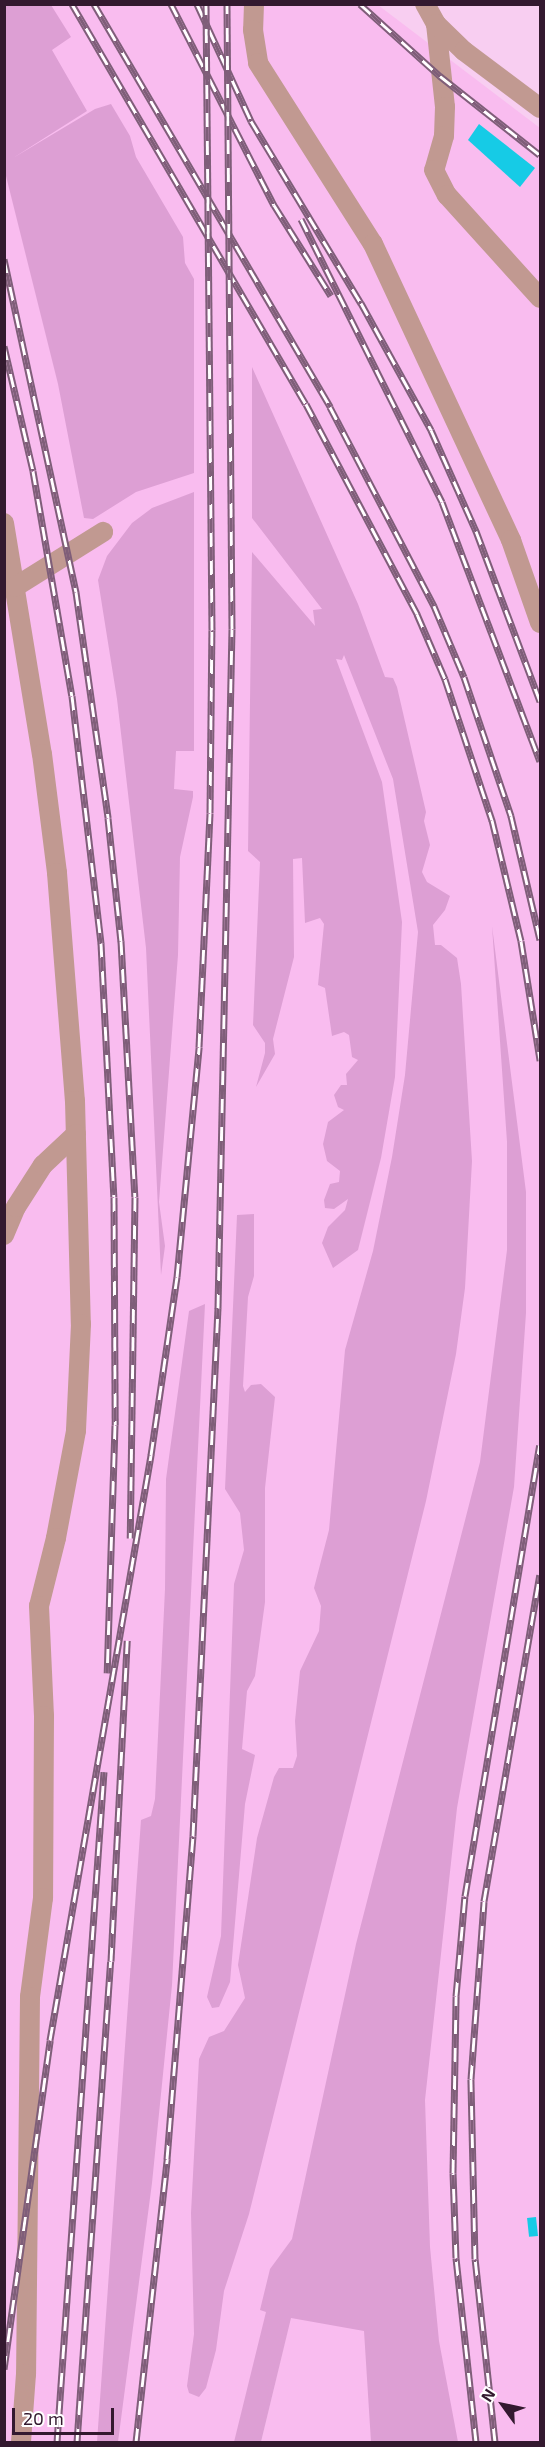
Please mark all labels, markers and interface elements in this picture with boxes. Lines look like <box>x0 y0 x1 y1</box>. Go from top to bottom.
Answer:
north arrow <box>473 2375 533 2435</box>
text: N <box>476 2385 499 2405</box>
scale bar <box>15 2396 117 2434</box>
text: 20 m <box>23 2407 64 2429</box>

